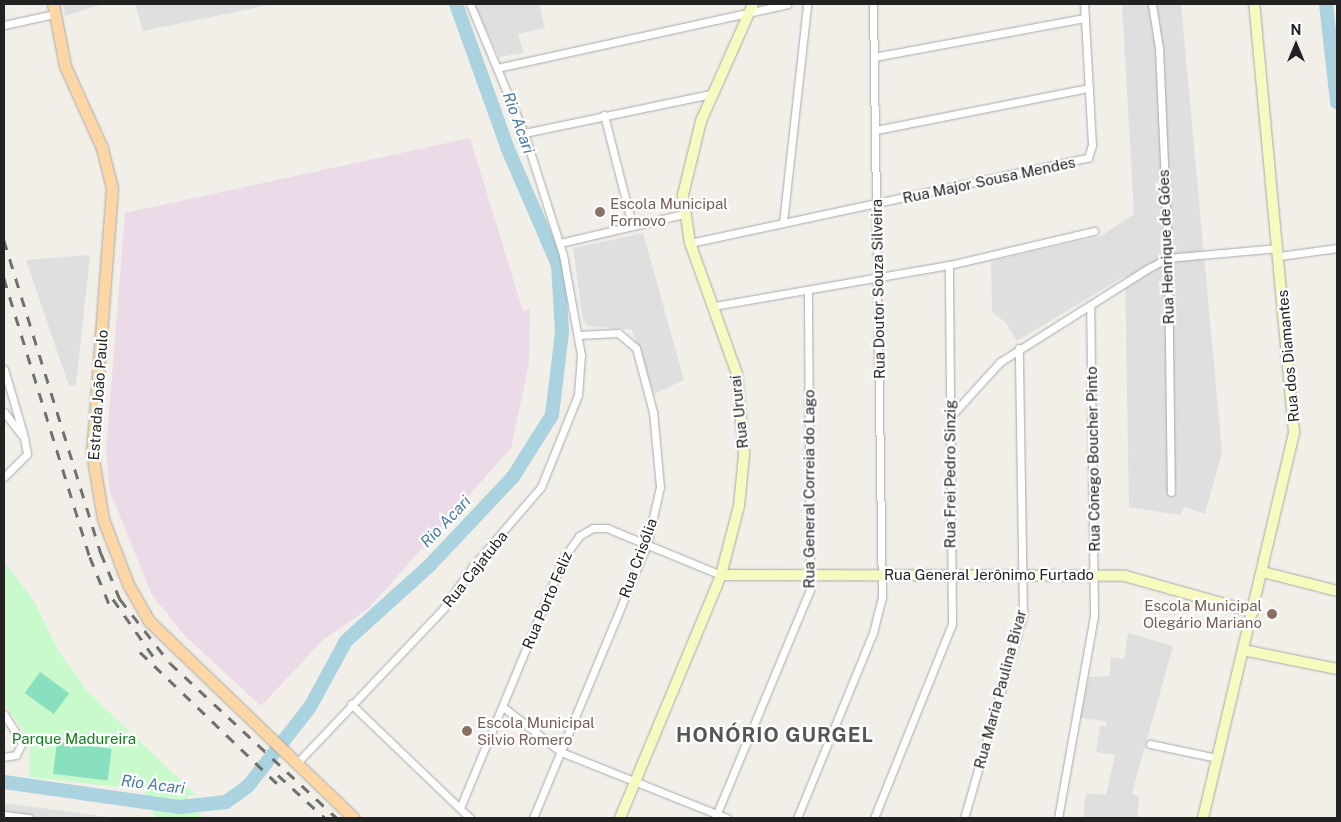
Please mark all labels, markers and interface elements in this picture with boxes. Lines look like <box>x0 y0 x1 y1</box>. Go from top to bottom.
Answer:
north arrow <box>1271 20 1321 70</box>
text: N <box>1291 22 1301 38</box>
water label: Rio Acari <box>498 90 538 156</box>
street label: Rua Major Sousa Mendes <box>901 153 1077 207</box>
street label: Rua Henrique de Góes <box>1154 169 1178 325</box>
place label: Escola Municipal Fornovo <box>610 194 728 229</box>
street label: Rua Doutor Souza Silveira <box>867 199 889 379</box>
marker: Escola Municipal Fornovo <box>594 206 606 218</box>
street label: Rua dos Diamantes <box>1273 289 1303 423</box>
street label: Estrada João Paulo <box>84 329 112 461</box>
street label: Rua Cônego Boucher Pinto <box>1082 366 1104 552</box>
street label: Rua Ururaí <box>726 375 752 449</box>
street label: Rua General Correia do Lago <box>800 389 818 589</box>
street label: Rua Frei Pedro Sinzig <box>941 400 959 548</box>
water label: Rio Acari <box>417 492 475 552</box>
street label: Rua Crisólia <box>615 516 661 600</box>
street label: Rua Cajatuba <box>439 527 511 611</box>
street label: Rua Porto Feliz <box>518 548 576 652</box>
street label: Rua General Jerônimo Furtado <box>884 566 1094 584</box>
place label: Escola Municipal Olegário Mariano <box>1143 596 1262 631</box>
street label: Rua Maria Paulina Bivar <box>970 607 1030 771</box>
marker: Escola Municipal Olegário Mariano <box>1266 608 1278 620</box>
place label: Escola Municipal Silvio Romero <box>477 713 595 748</box>
district label: HONÓRIO GURGEL <box>674 723 876 747</box>
marker: Escola Municipal Silvio Romero <box>461 725 473 737</box>
park label: Parque Madureira <box>12 730 136 748</box>
water label: Rio Acari <box>120 772 186 798</box>

